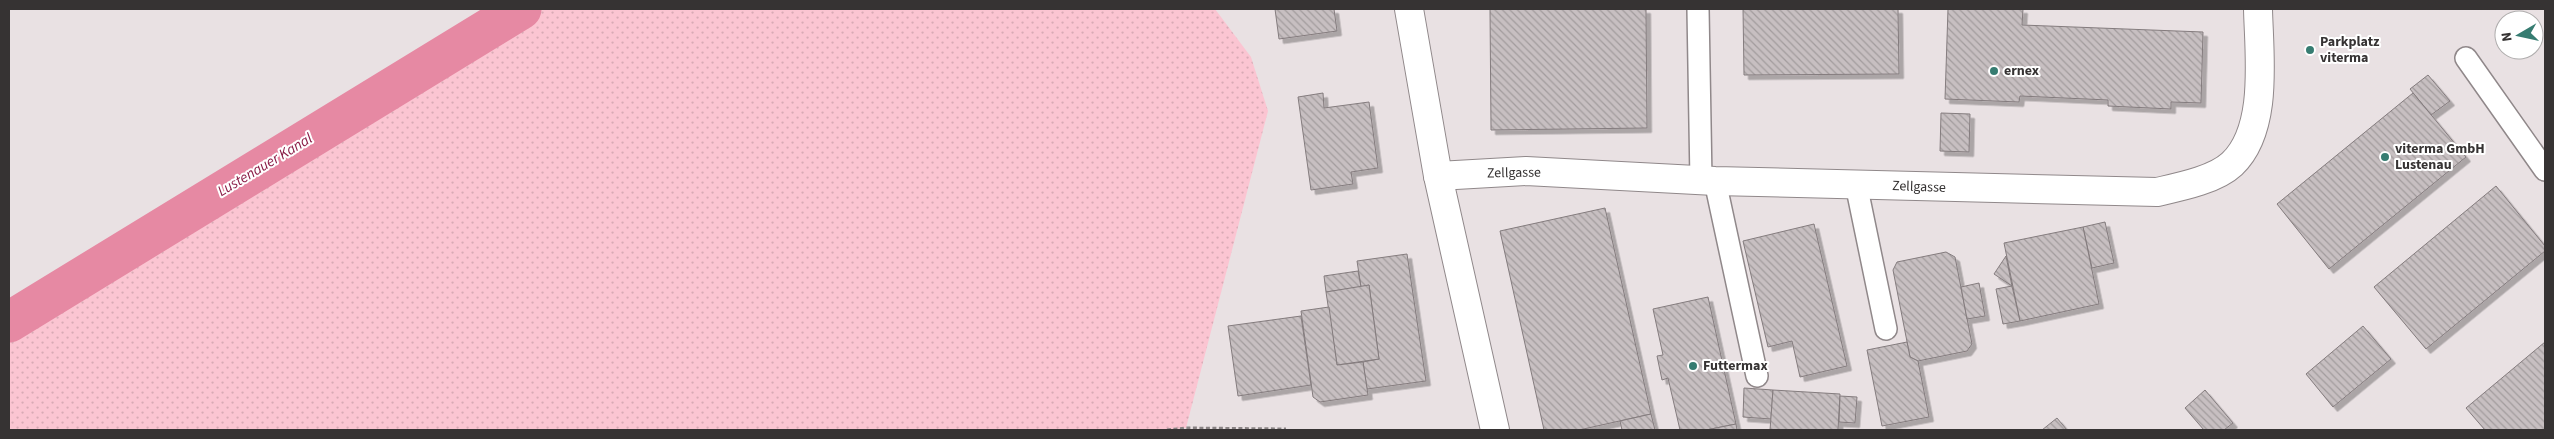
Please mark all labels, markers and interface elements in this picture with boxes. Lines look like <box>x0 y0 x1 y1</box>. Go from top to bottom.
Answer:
north arrow <box>2494 10 2544 60</box>
text: N <box>2497 31 2518 43</box>
place label: Parkplatz viterma <box>2320 32 2380 68</box>
marker: Parkplatz viterma <box>2304 44 2316 56</box>
place label: ernex <box>2004 61 2039 81</box>
marker: ernex <box>1988 65 2000 77</box>
water label: Lustenauer Kanal <box>214 128 317 202</box>
place label: viterma GmbH Lustenau <box>2395 139 2485 175</box>
marker: viterma GmbH Lustenau <box>2379 151 2391 163</box>
street label: Zellgasse <box>1487 163 1541 183</box>
street label: Zellgasse <box>1892 176 1946 198</box>
place label: Futtermax <box>1703 356 1768 376</box>
marker: Futtermax <box>1687 360 1699 372</box>

